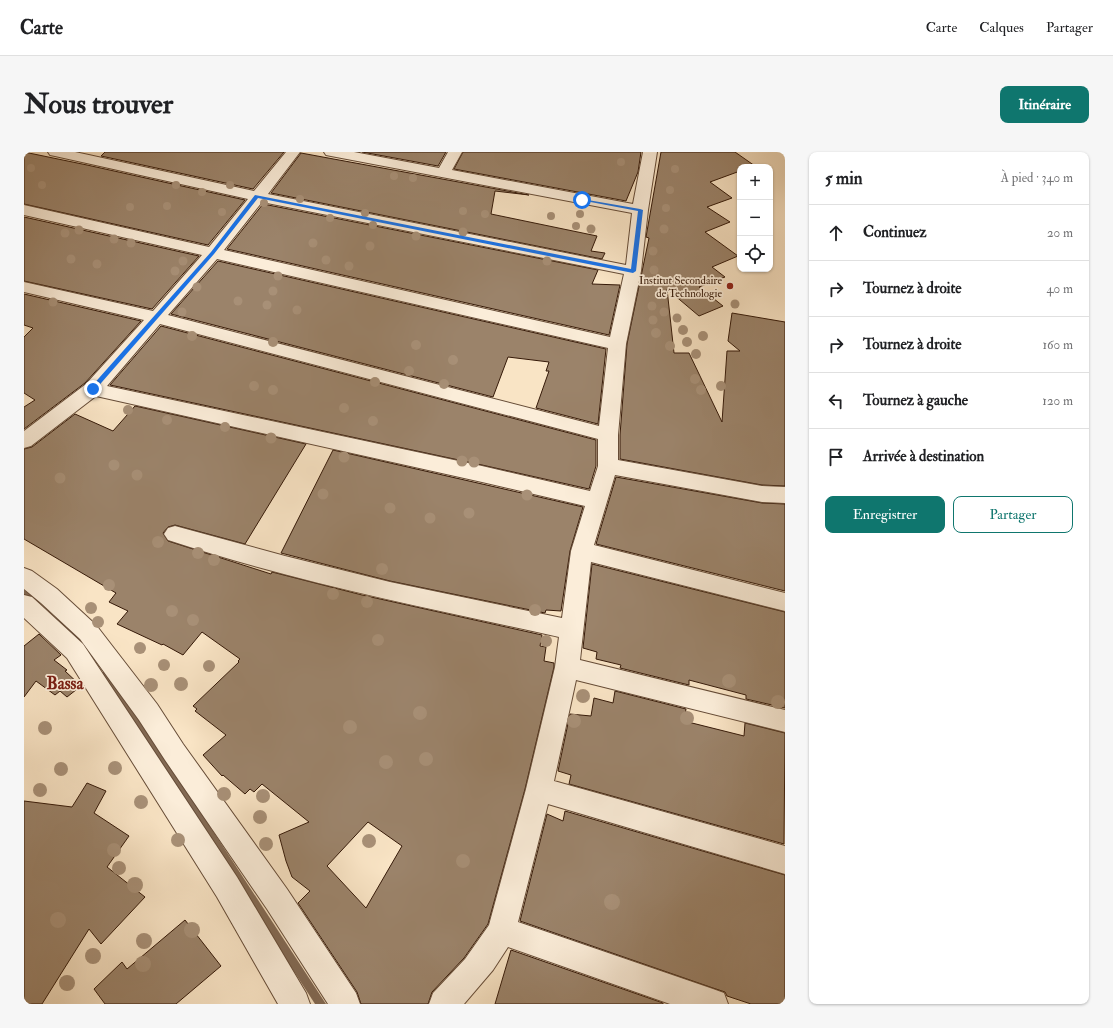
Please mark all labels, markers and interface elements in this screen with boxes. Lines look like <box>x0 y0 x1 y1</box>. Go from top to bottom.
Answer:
text: Carte <box>20 16 63 40</box>
text: Carte <box>926 19 957 36</box>
text: Calques <box>979 19 1024 36</box>
text: Partager <box>1046 19 1093 36</box>
button: Itinéraire <box>1000 86 1089 123</box>
text: Nous trouver <box>24 87 173 122</box>
map controls <box>737 164 773 272</box>
button: + <box>737 164 773 200</box>
text: 5 min <box>825 168 863 189</box>
text: À pied · 340 m <box>1001 170 1073 186</box>
route start <box>573 191 591 209</box>
button: − <box>737 200 773 236</box>
icon: ahead <box>825 222 847 244</box>
text: Continuez <box>863 223 927 242</box>
text: 20 m <box>1047 225 1073 241</box>
button: locate <box>737 236 773 272</box>
place label: Institut Secondaire de Technologie <box>639 274 722 300</box>
icon: right <box>825 278 847 300</box>
text: Tournez à droite <box>863 279 962 298</box>
marker: Institut Secondaire de Technologie <box>725 281 735 291</box>
text: 40 m <box>1047 281 1073 297</box>
icon: right <box>825 334 847 356</box>
text: Tournez à droite <box>863 335 962 354</box>
text: 160 m <box>1042 337 1073 353</box>
route end <box>84 380 102 398</box>
icon: left <box>825 390 847 412</box>
text: Tournez à gauche <box>863 391 968 410</box>
text: 120 m <box>1042 393 1073 409</box>
icon: arrive <box>825 446 847 468</box>
text: Arrivée à destination <box>863 447 984 466</box>
button: Enregistrer <box>825 496 945 533</box>
button: Partager <box>953 496 1073 533</box>
district label: Bassa <box>47 673 84 694</box>

